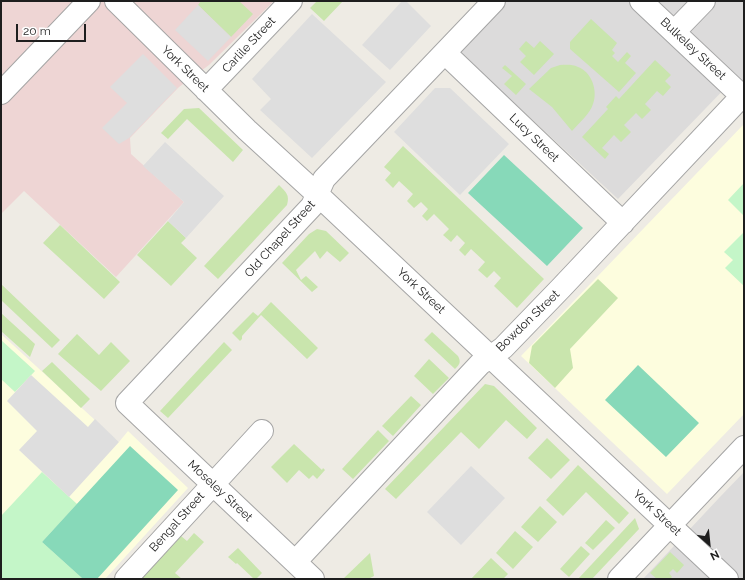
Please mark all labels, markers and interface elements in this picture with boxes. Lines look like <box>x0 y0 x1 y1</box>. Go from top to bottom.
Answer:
street label: Carlile Street <box>219 14 279 76</box>
street label: Bulkeley Street <box>657 15 729 83</box>
scale bar <box>18 16 88 42</box>
text: 20 m <box>23 24 51 38</box>
street label: York Street <box>158 43 212 95</box>
street label: Lucy Street <box>506 111 562 165</box>
street label: Old Chapel Street <box>242 198 318 280</box>
street label: York Street <box>394 265 448 317</box>
street label: Bowdon Street <box>493 287 563 355</box>
street label: Moseley Street <box>185 457 255 525</box>
street label: York Street <box>630 487 684 539</box>
street label: Bengal Street <box>146 489 208 555</box>
north arrow <box>689 524 729 564</box>
text: N <box>708 547 721 563</box>

